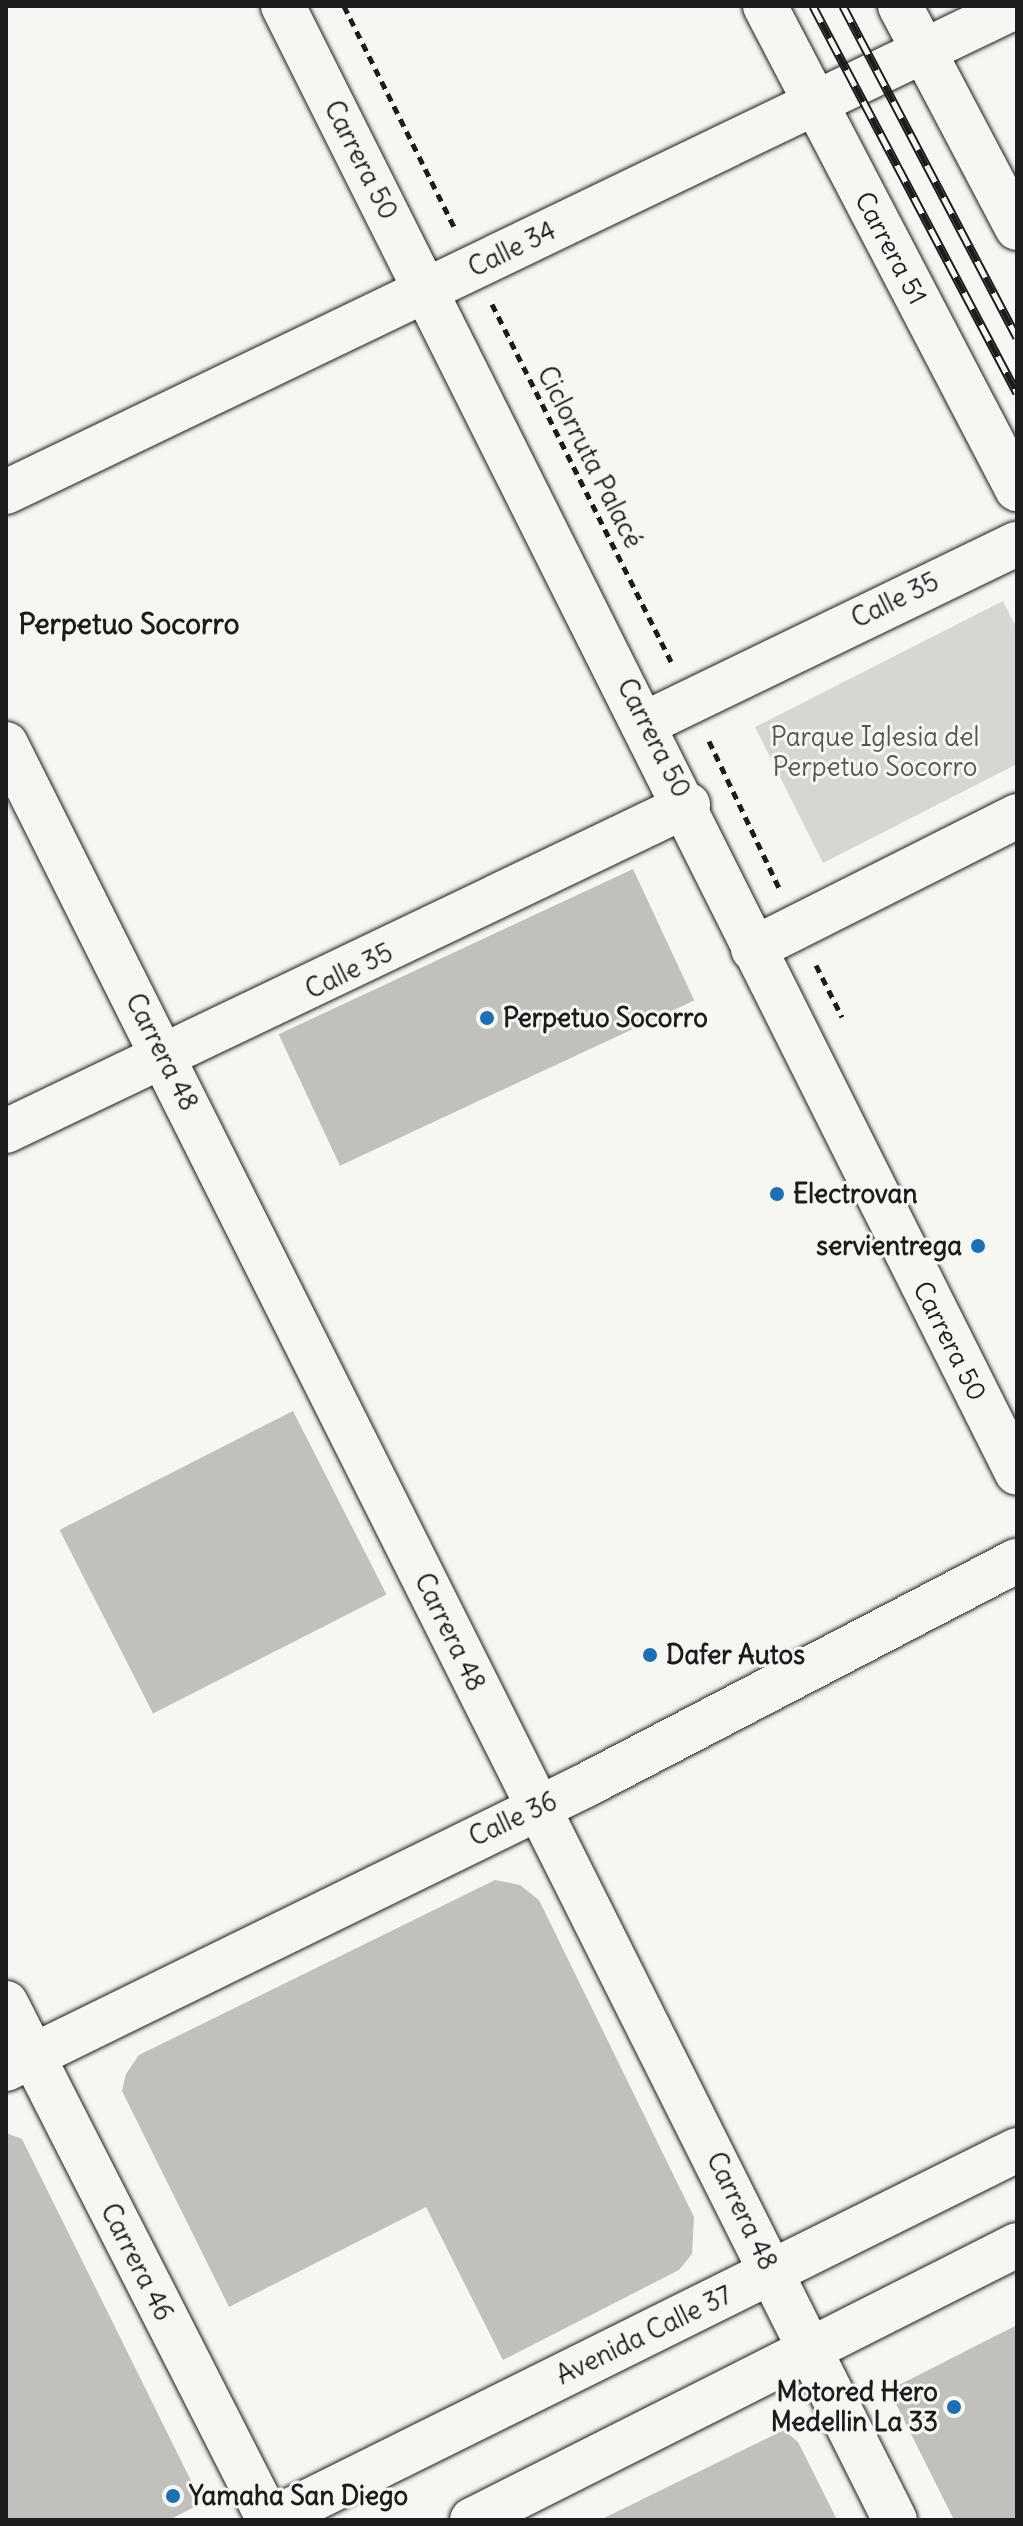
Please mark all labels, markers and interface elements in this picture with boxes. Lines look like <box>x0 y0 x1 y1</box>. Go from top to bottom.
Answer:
street label: Carrera 50 <box>318 95 404 225</box>
street label: Carrera 51 <box>848 186 934 310</box>
street label: Calle 34 <box>463 215 561 283</box>
street label: Ciclorruta Palacé <box>531 361 649 553</box>
street label: Calle 35 <box>846 566 944 634</box>
district label: Perpetuo Socorro <box>19 607 239 641</box>
street label: Carrera 50 <box>611 673 697 803</box>
park label: Parque Iglesia del Perpetuo Socorro <box>771 721 979 782</box>
street label: Calle 35 <box>300 937 398 1005</box>
street label: Carrera 48 <box>119 988 205 1116</box>
place label: Perpetuo Socorro <box>503 1002 708 1034</box>
marker: Perpetuo Socorro <box>478 1009 496 1027</box>
place label: Electrovan <box>793 1178 917 1210</box>
marker: Electrovan <box>768 1185 786 1203</box>
place label: servientrega <box>816 1230 962 1262</box>
marker: servientrega <box>969 1237 987 1255</box>
street label: Carrera 50 <box>907 1276 993 1406</box>
street label: Carrera 48 <box>408 1568 492 1696</box>
place label: Dafer Autos <box>666 1639 805 1671</box>
marker: Dafer Autos <box>641 1646 659 1664</box>
street label: Calle 36 <box>464 1785 562 1853</box>
street label: Carrera 48 <box>700 2147 784 2275</box>
street label: Carrera 46 <box>94 2198 180 2326</box>
street label: Avenida Calle 37 <box>551 2279 737 2391</box>
place label: Motored Hero Medellin La 33 <box>771 2376 938 2438</box>
marker: Motored Hero Medellin La 33 <box>945 2398 963 2416</box>
place label: Yamaha San Diego <box>189 2480 408 2512</box>
marker: Yamaha San Diego <box>164 2487 182 2505</box>

